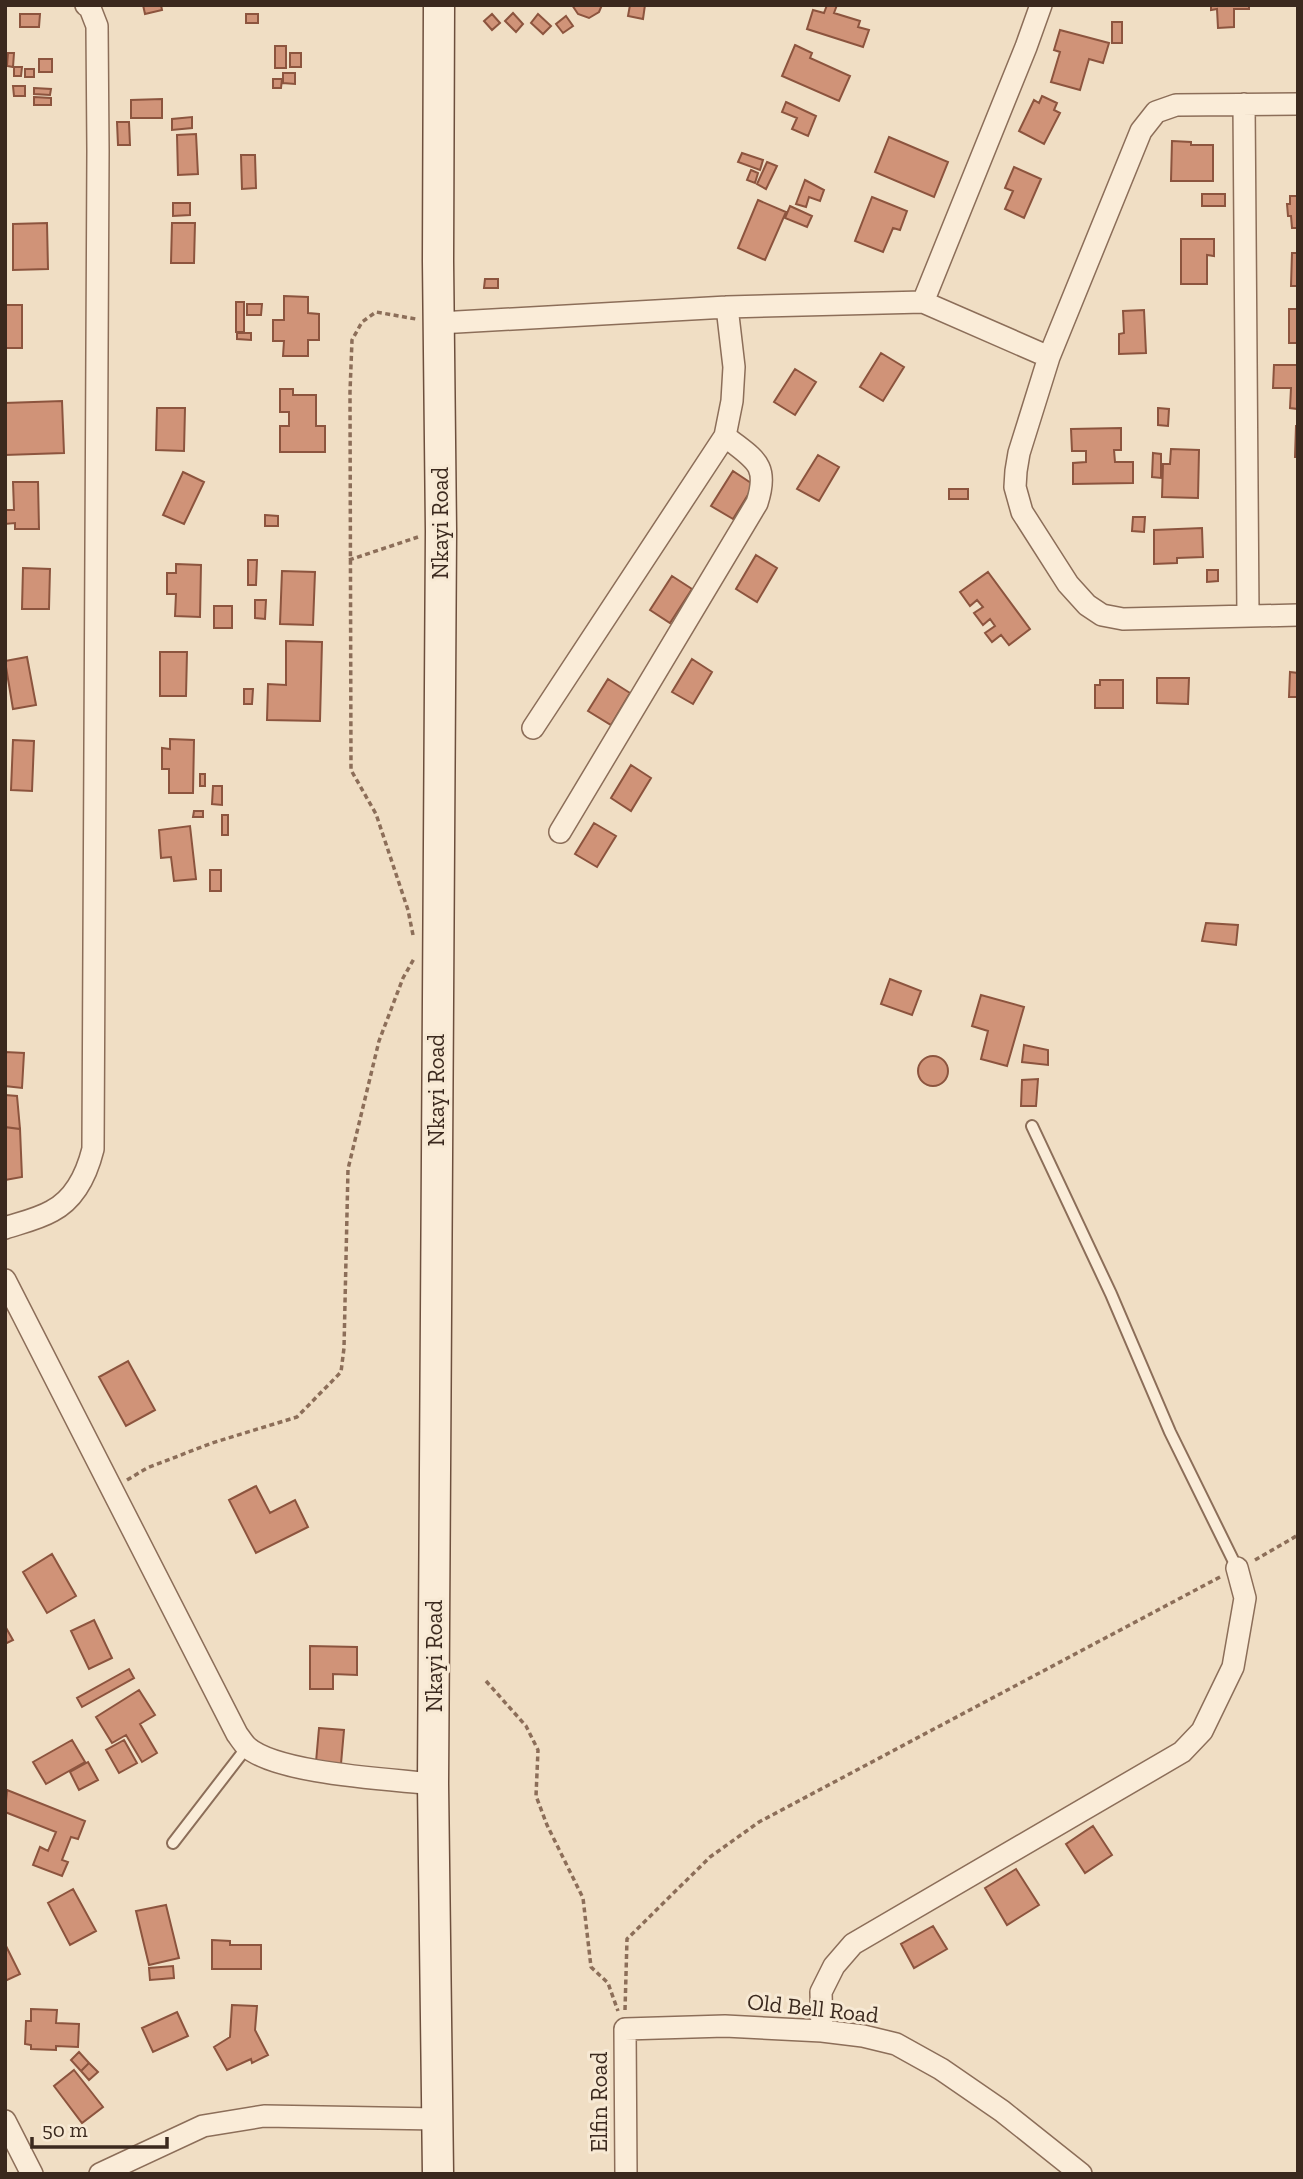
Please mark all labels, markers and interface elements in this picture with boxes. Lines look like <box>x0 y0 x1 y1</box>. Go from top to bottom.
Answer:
street label: Nkayi Road <box>426 466 454 579</box>
street label: Nkayi Road <box>422 1033 450 1146</box>
street label: Nkayi Road <box>420 1599 448 1712</box>
street label: Old Bell Road <box>746 1987 880 2029</box>
street label: Elfin Road <box>585 2051 613 2152</box>
scale bar <box>32 2106 166 2150</box>
text: 50 m <box>42 2117 88 2142</box>

